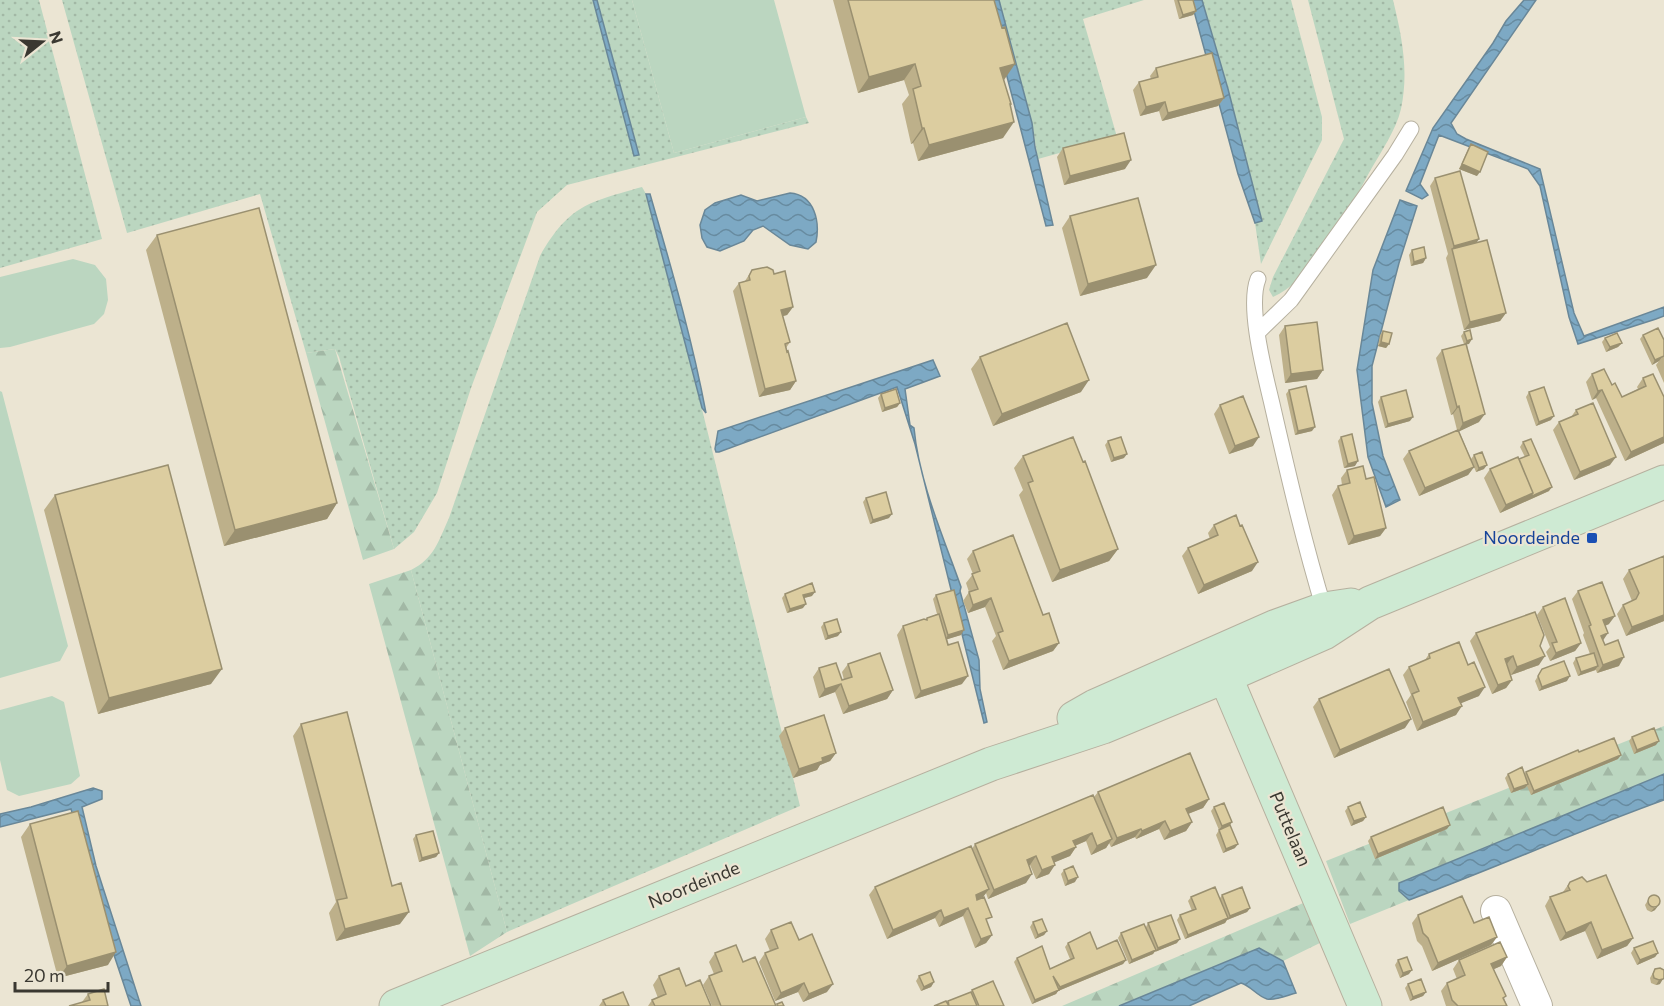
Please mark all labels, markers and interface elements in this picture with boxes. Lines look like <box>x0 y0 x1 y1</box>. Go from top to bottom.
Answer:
north arrow <box>12 12 72 72</box>
text: N <box>46 29 68 46</box>
place label: Noordeinde <box>1483 526 1580 548</box>
marker: Noordeinde <box>1585 531 1599 545</box>
street label: Puttelaan <box>1265 788 1317 869</box>
street label: Noordeinde <box>645 856 743 912</box>
scale bar <box>15 955 108 993</box>
text: 20 m <box>24 964 65 986</box>

